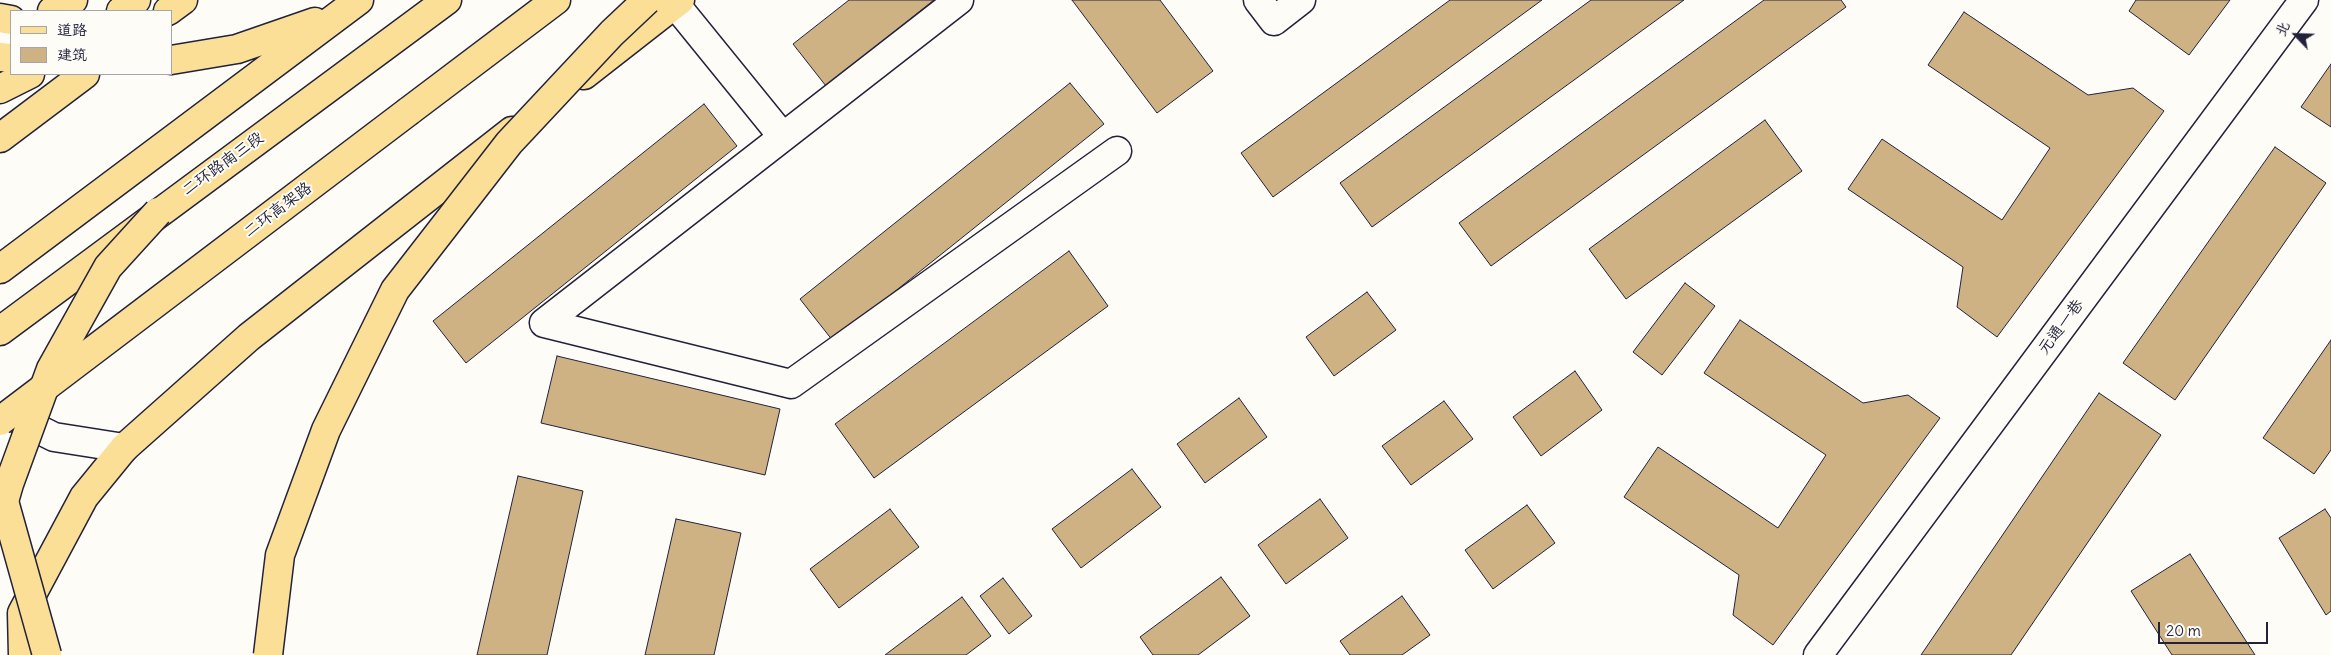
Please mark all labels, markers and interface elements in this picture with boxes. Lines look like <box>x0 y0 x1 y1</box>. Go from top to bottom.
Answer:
legend <box>10 10 172 75</box>
north arrow <box>2271 10 2321 60</box>
text: 北 <box>2271 19 2293 39</box>
text: 道路 <box>57 20 87 39</box>
text: 建筑 <box>57 45 87 64</box>
street label: 二环路南三段 <box>179 128 267 200</box>
street label: 二环高架路 <box>240 178 316 242</box>
street label: 元通一巷 <box>2034 296 2088 358</box>
scale bar <box>2161 612 2271 644</box>
text: 20 m <box>2166 621 2201 640</box>

